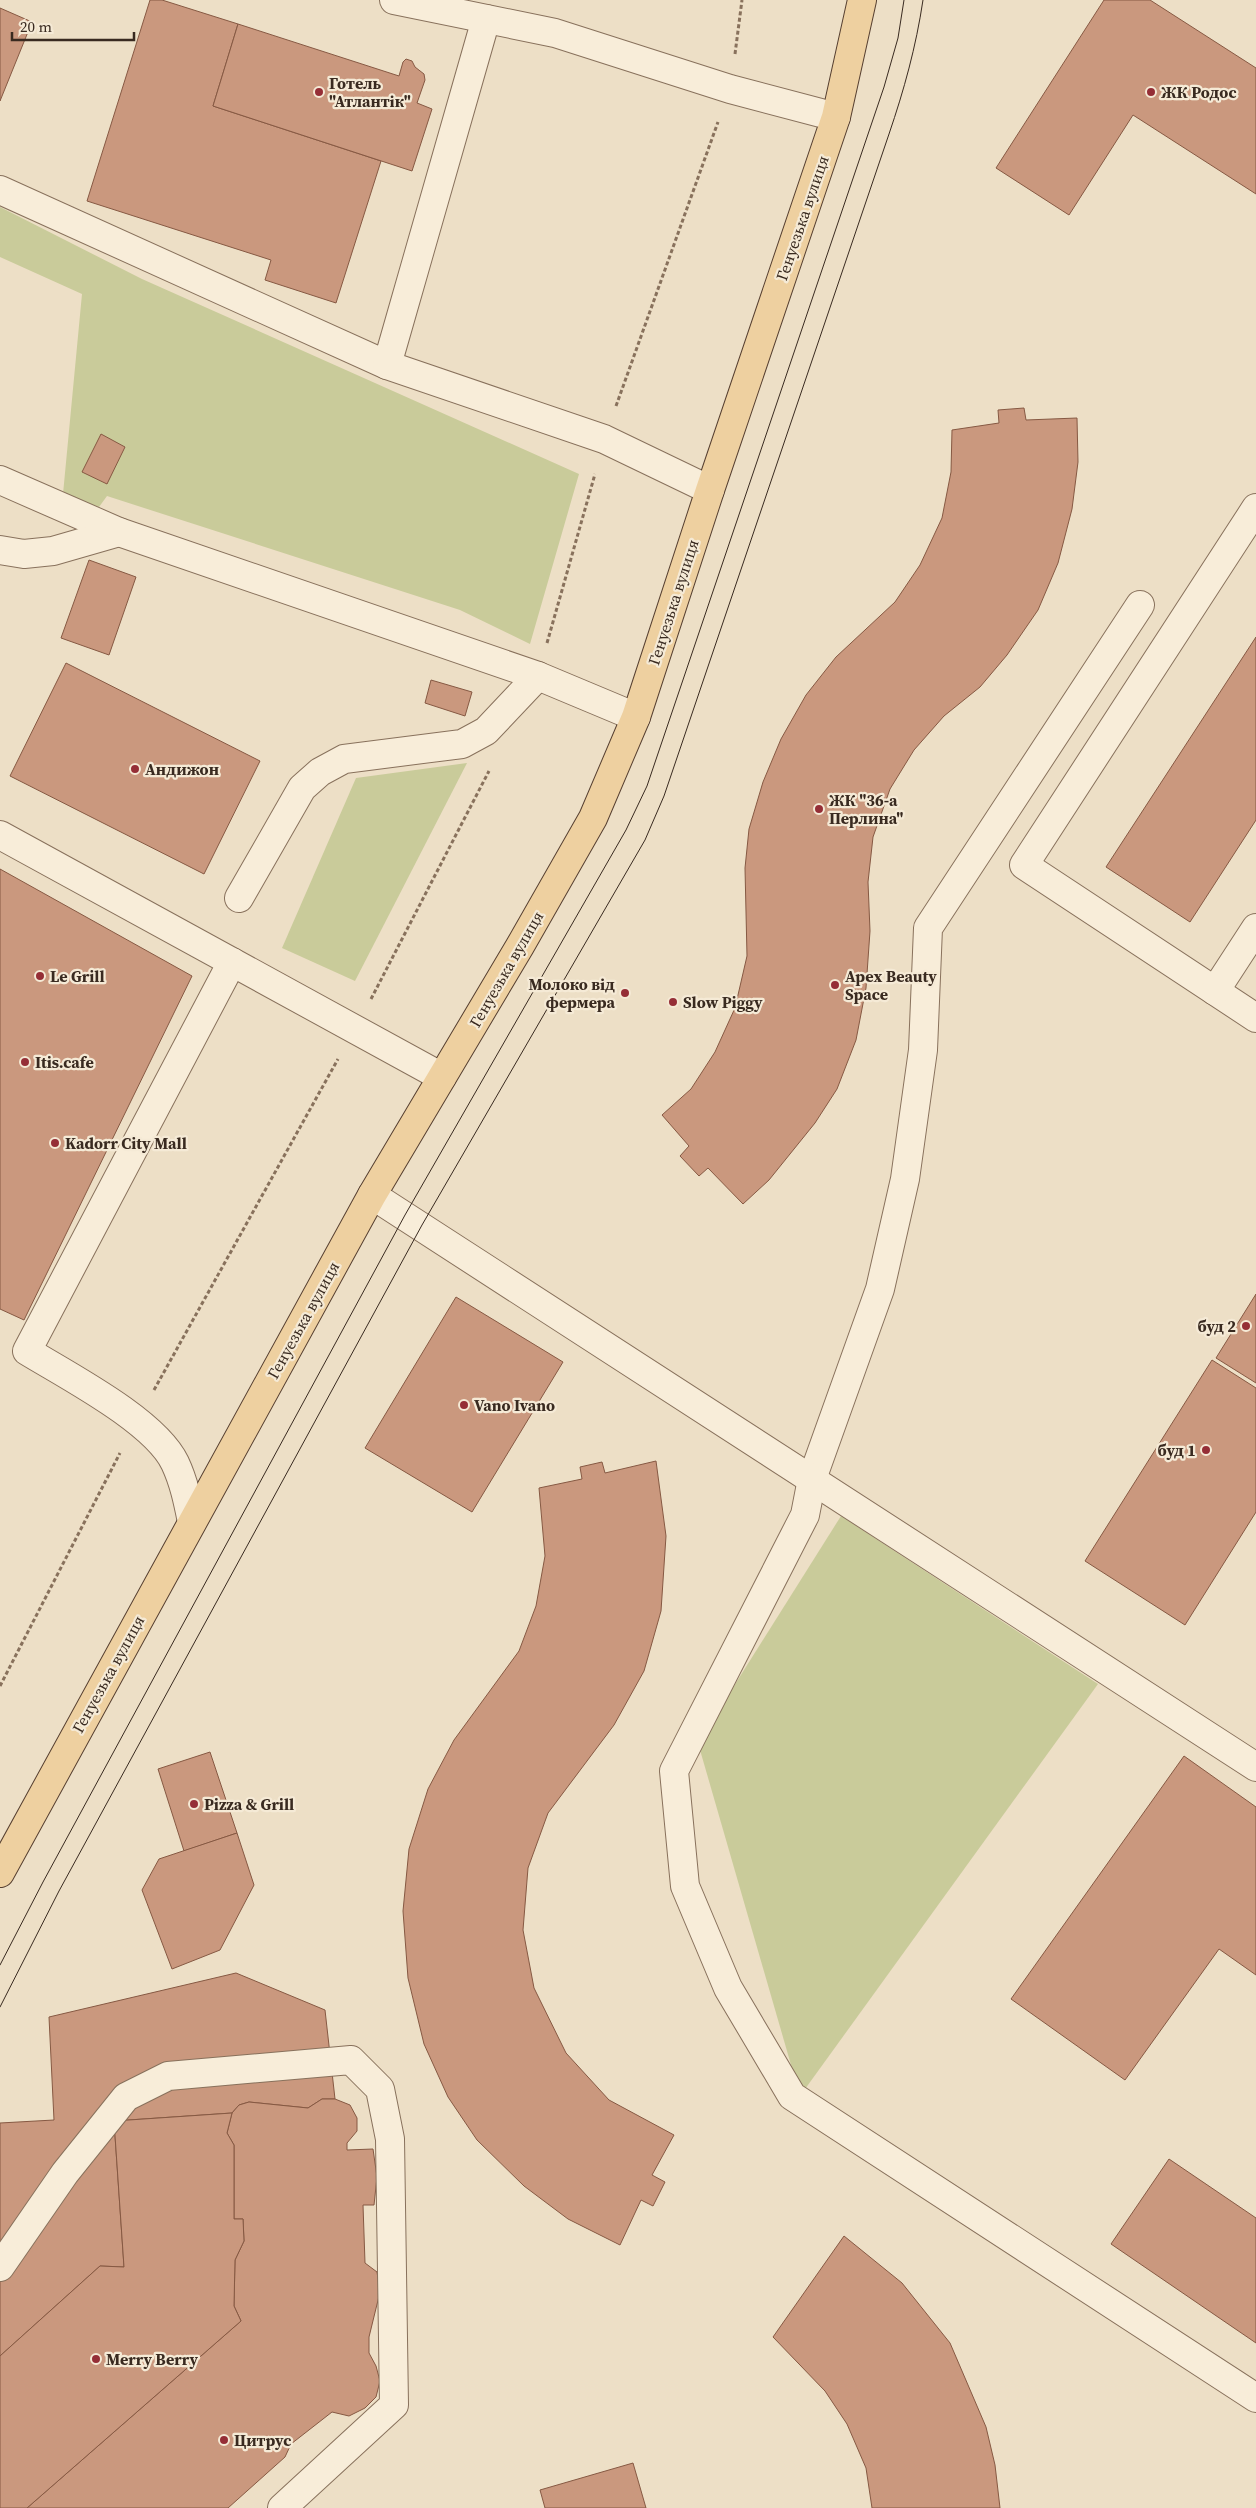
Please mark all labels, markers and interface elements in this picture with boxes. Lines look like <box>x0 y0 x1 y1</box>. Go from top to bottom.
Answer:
scale bar <box>12 10 135 42</box>
text: 20 m <box>20 16 52 37</box>
place label: Готель "Атлантік" <box>329 72 411 112</box>
place label: ЖК Родос <box>1161 81 1237 103</box>
marker: Готель "Атлантік" <box>313 86 325 98</box>
marker: ЖК Родос <box>1145 86 1157 98</box>
street label: Генуезька вулиця <box>770 153 834 283</box>
street label: Генуезька вулиця <box>642 536 704 668</box>
place label: Андижон <box>145 758 219 780</box>
marker: Андижон <box>129 763 141 775</box>
place label: ЖК "36-а Перлина" <box>829 789 903 829</box>
marker: ЖК "36-а Перлина" <box>813 803 825 815</box>
street label: Генуезька вулиця <box>464 907 548 1031</box>
place label: Le Grill <box>50 965 105 987</box>
place label: Apex Beauty Space <box>845 965 937 1005</box>
marker: Le Grill <box>34 970 46 982</box>
place label: Молоко від фермера <box>528 973 616 1013</box>
marker: Apex Beauty Space <box>829 979 841 991</box>
marker: Молоко від фермера <box>619 987 631 999</box>
place label: Slow Piggy <box>683 991 763 1013</box>
marker: Slow Piggy <box>667 996 679 1008</box>
place label: Itis.cafe <box>35 1051 94 1073</box>
marker: Itis.cafe <box>19 1056 31 1068</box>
place label: Kadorr City Mall <box>65 1132 187 1154</box>
marker: Kadorr City Mall <box>49 1137 61 1149</box>
street label: Генуезька вулиця <box>262 1257 344 1383</box>
place label: буд 2 <box>1197 1315 1236 1337</box>
marker: буд 2 <box>1240 1320 1252 1332</box>
place label: Vano Ivano <box>474 1394 555 1416</box>
marker: Vano Ivano <box>458 1399 470 1411</box>
place label: буд 1 <box>1157 1439 1196 1461</box>
marker: буд 1 <box>1200 1444 1212 1456</box>
street label: Генуезька вулиця <box>67 1611 149 1737</box>
place label: Pizza & Grill <box>204 1793 294 1815</box>
marker: Pizza & Grill <box>188 1798 200 1810</box>
place label: Merry Berry <box>106 2348 198 2370</box>
marker: Merry Berry <box>90 2353 102 2365</box>
place label: Цитрус <box>234 2429 291 2451</box>
marker: Цитрус <box>218 2434 230 2446</box>

